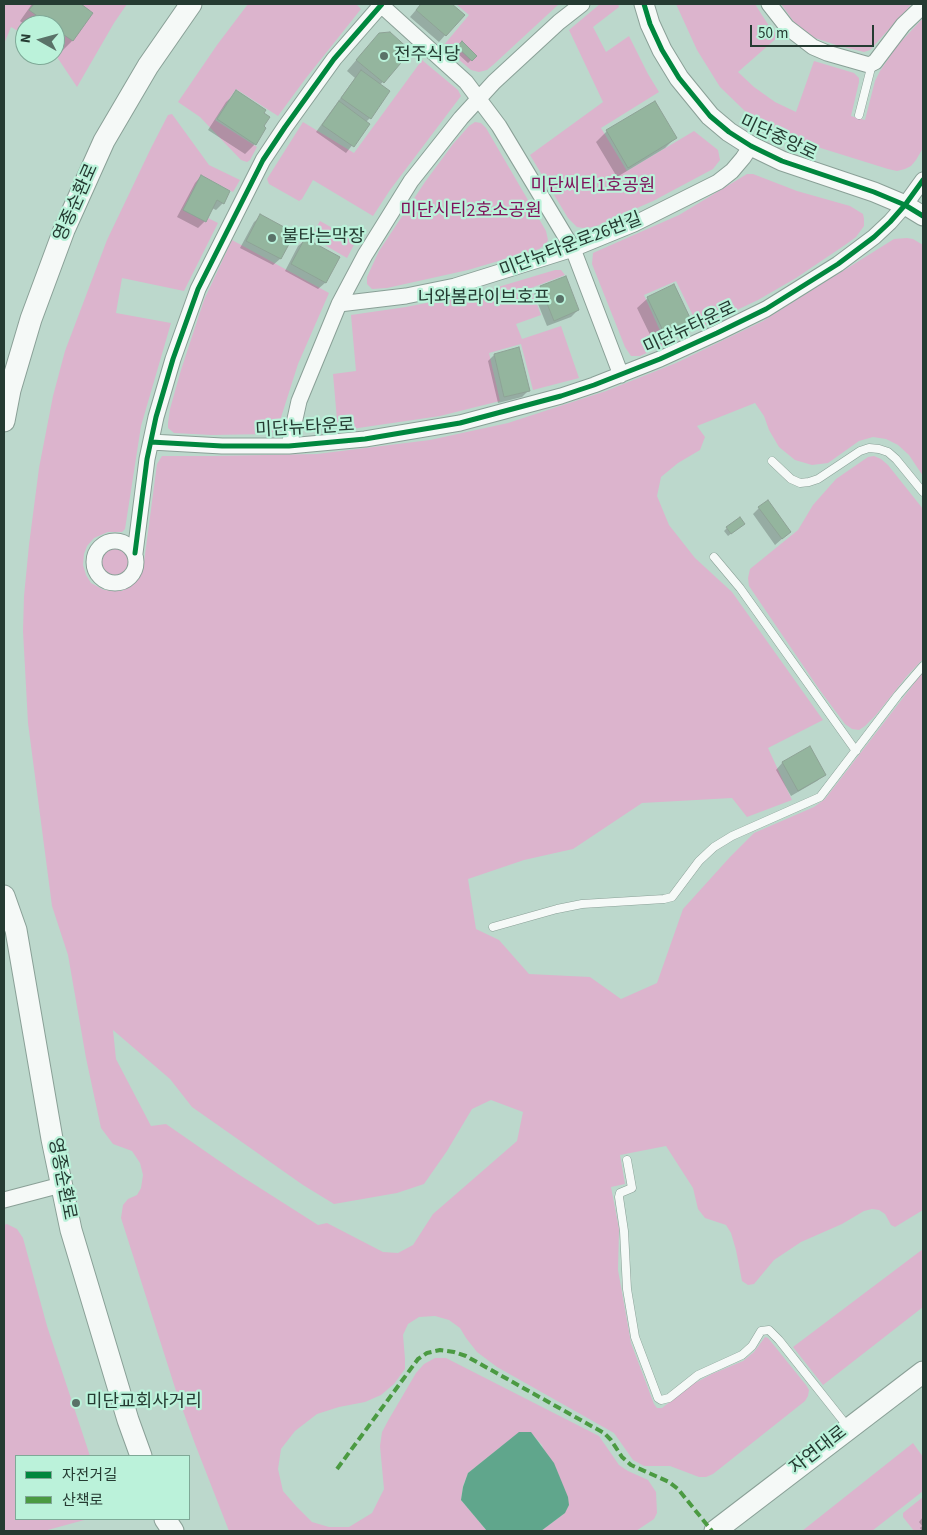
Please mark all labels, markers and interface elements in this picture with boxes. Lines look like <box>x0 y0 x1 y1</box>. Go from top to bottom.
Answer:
north arrow <box>15 15 65 65</box>
scale bar <box>752 15 876 47</box>
text: 50 m <box>758 23 788 44</box>
text: N <box>16 32 37 44</box>
place label: 전주식당 <box>394 45 460 67</box>
marker: 전주식당 <box>378 50 390 62</box>
street label: 미단중앙로 <box>736 112 820 166</box>
street label: 영종순환로 <box>50 161 104 245</box>
park label: 미단씨티1호공원 <box>531 176 655 198</box>
park label: 미단시티2호소공원 <box>400 201 542 223</box>
street label: 미단뉴타운로26번길 <box>497 209 645 283</box>
place label: 불타는막장 <box>282 227 365 249</box>
marker: 불타는막장 <box>266 232 278 244</box>
place label: 너와봄라이브호프 <box>418 288 550 310</box>
marker: 너와봄라이브호프 <box>554 293 566 305</box>
street label: 미단뉴타운로 <box>640 298 740 360</box>
street label: 미단뉴타운로 <box>255 416 355 442</box>
street label: 영종순환로 <box>42 1136 80 1222</box>
place label: 미단교회사거리 <box>86 1392 202 1414</box>
marker: 미단교회사거리 <box>70 1397 82 1409</box>
street label: 자연대로 <box>786 1422 852 1480</box>
legend <box>15 1455 190 1520</box>
text: 자전거길 <box>62 1465 117 1486</box>
text: 산책로 <box>62 1490 103 1511</box>

